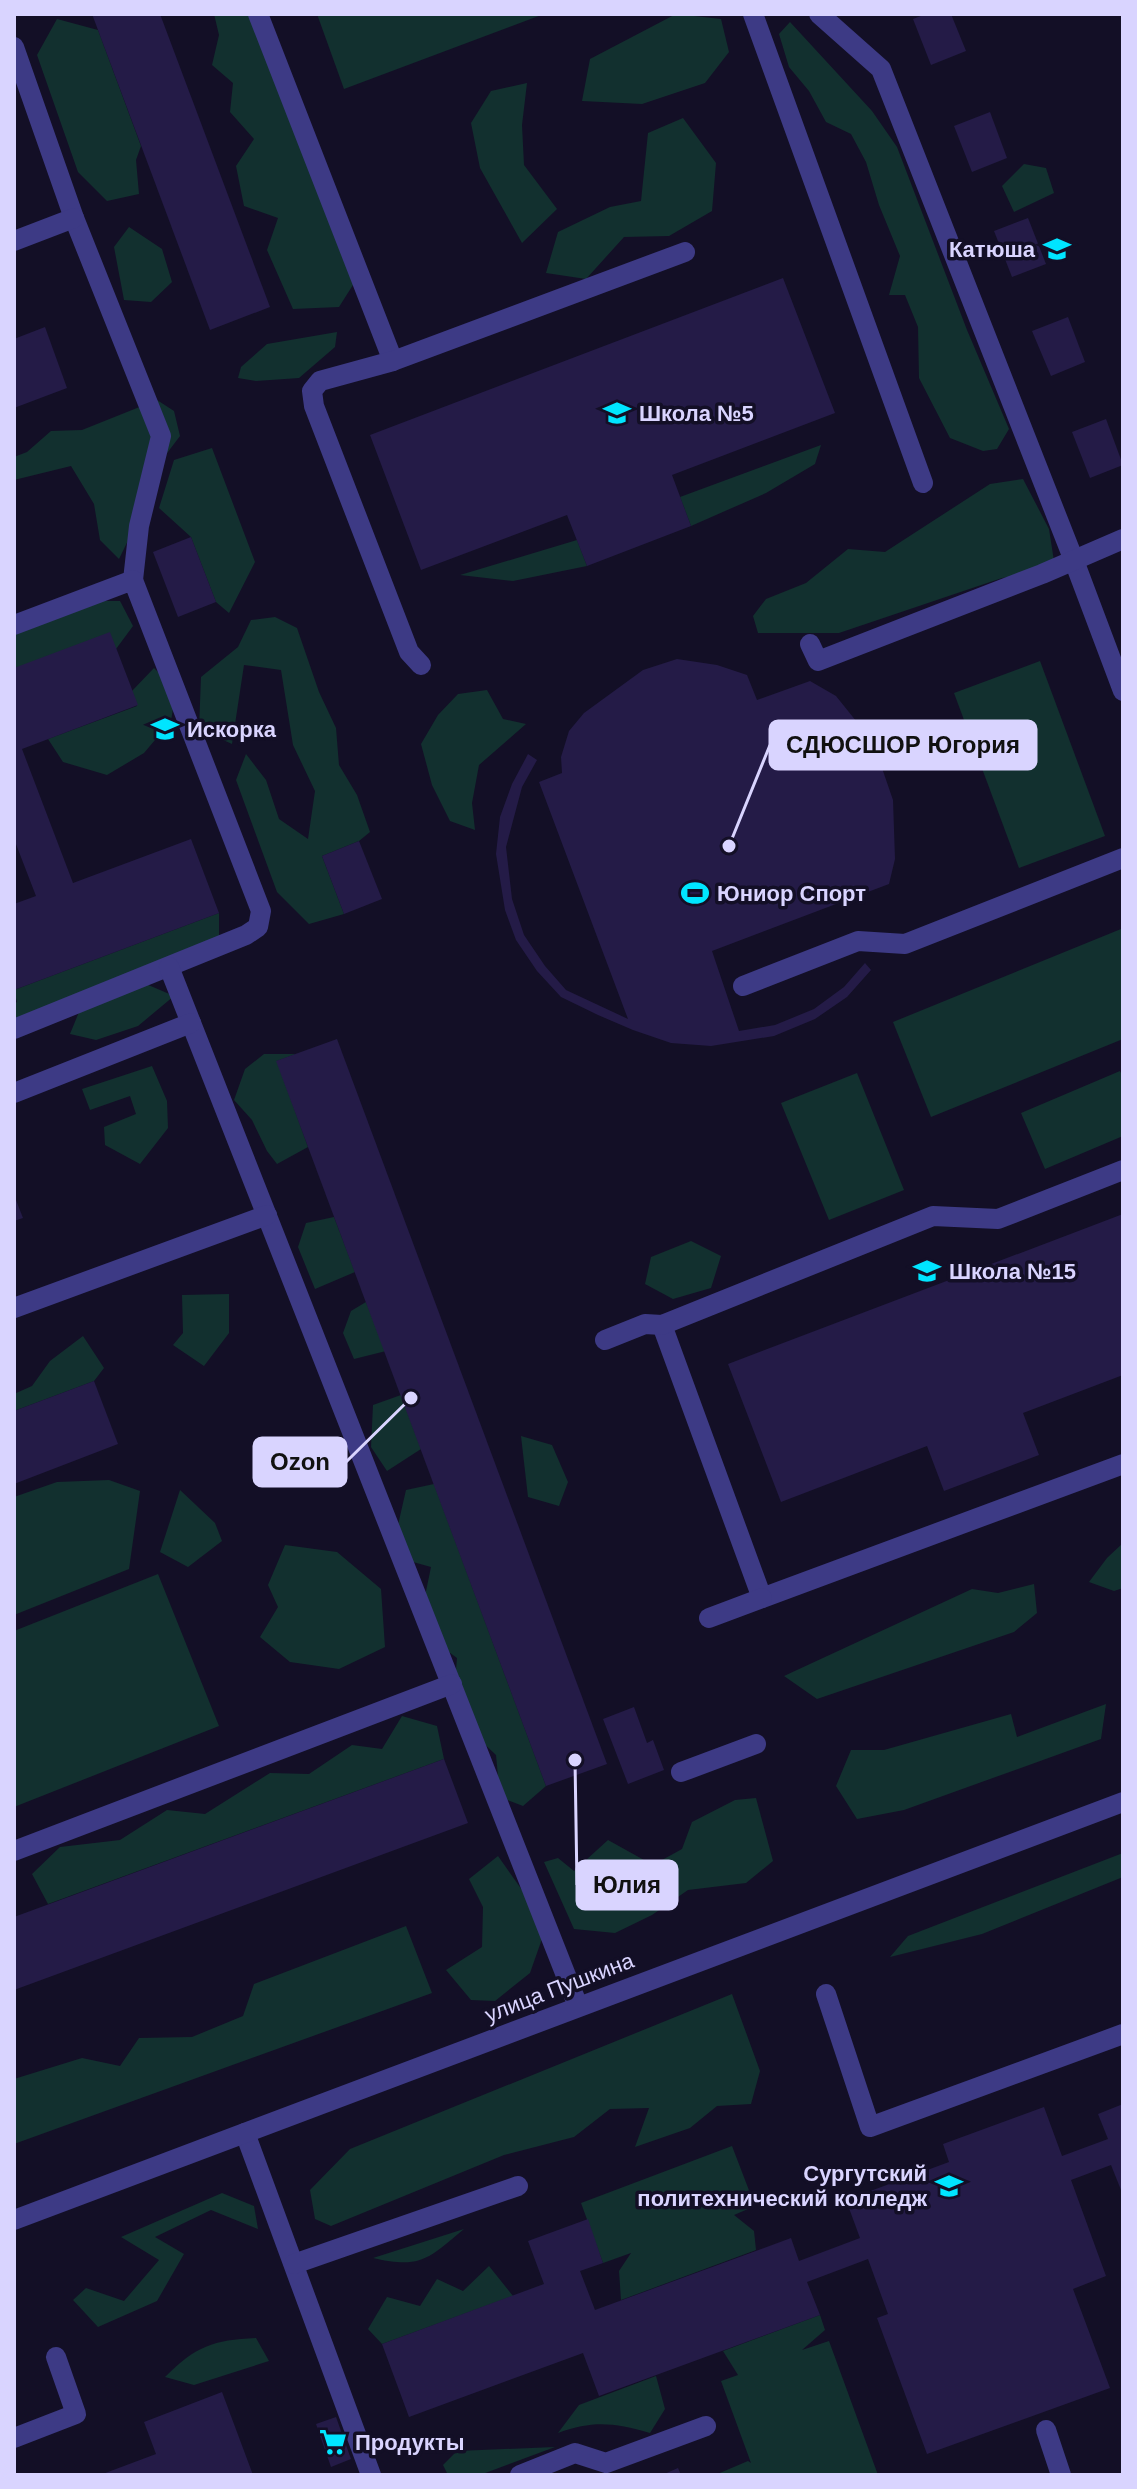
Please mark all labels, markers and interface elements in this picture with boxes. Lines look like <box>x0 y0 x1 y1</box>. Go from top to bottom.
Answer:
school or university icon: Катюша <box>1042 234 1072 264</box>
place label: Катюша <box>949 237 1036 262</box>
school or university icon: Школа №5 <box>602 398 632 428</box>
place label: Школа №5 <box>639 401 754 426</box>
school or university icon: Искорка <box>150 714 180 744</box>
place label: Искорка <box>187 717 277 742</box>
callout: СДЮСШОР Югория <box>770 721 1036 769</box>
text: СДЮСШОР Югория <box>786 731 1020 758</box>
sports icon: Юниор Спорт <box>680 878 710 908</box>
place label: Юниор Спорт <box>717 881 866 906</box>
school or university icon: Школа №15 <box>912 1256 942 1286</box>
place label: Школа №15 <box>949 1259 1076 1284</box>
callout: Ozon <box>254 1438 346 1486</box>
text: Ozon <box>270 1448 330 1475</box>
callout: Юлия <box>577 1861 677 1909</box>
text: Юлия <box>593 1871 661 1898</box>
street label: улица Пушкина <box>481 1947 638 2027</box>
place label: Сургутский политехнический колледж <box>637 2161 927 2211</box>
school or university icon: Сургутский политехнический колледж <box>934 2171 964 2201</box>
supermarket icon: Продукты <box>318 2427 348 2457</box>
place label: Продукты <box>355 2430 464 2455</box>

